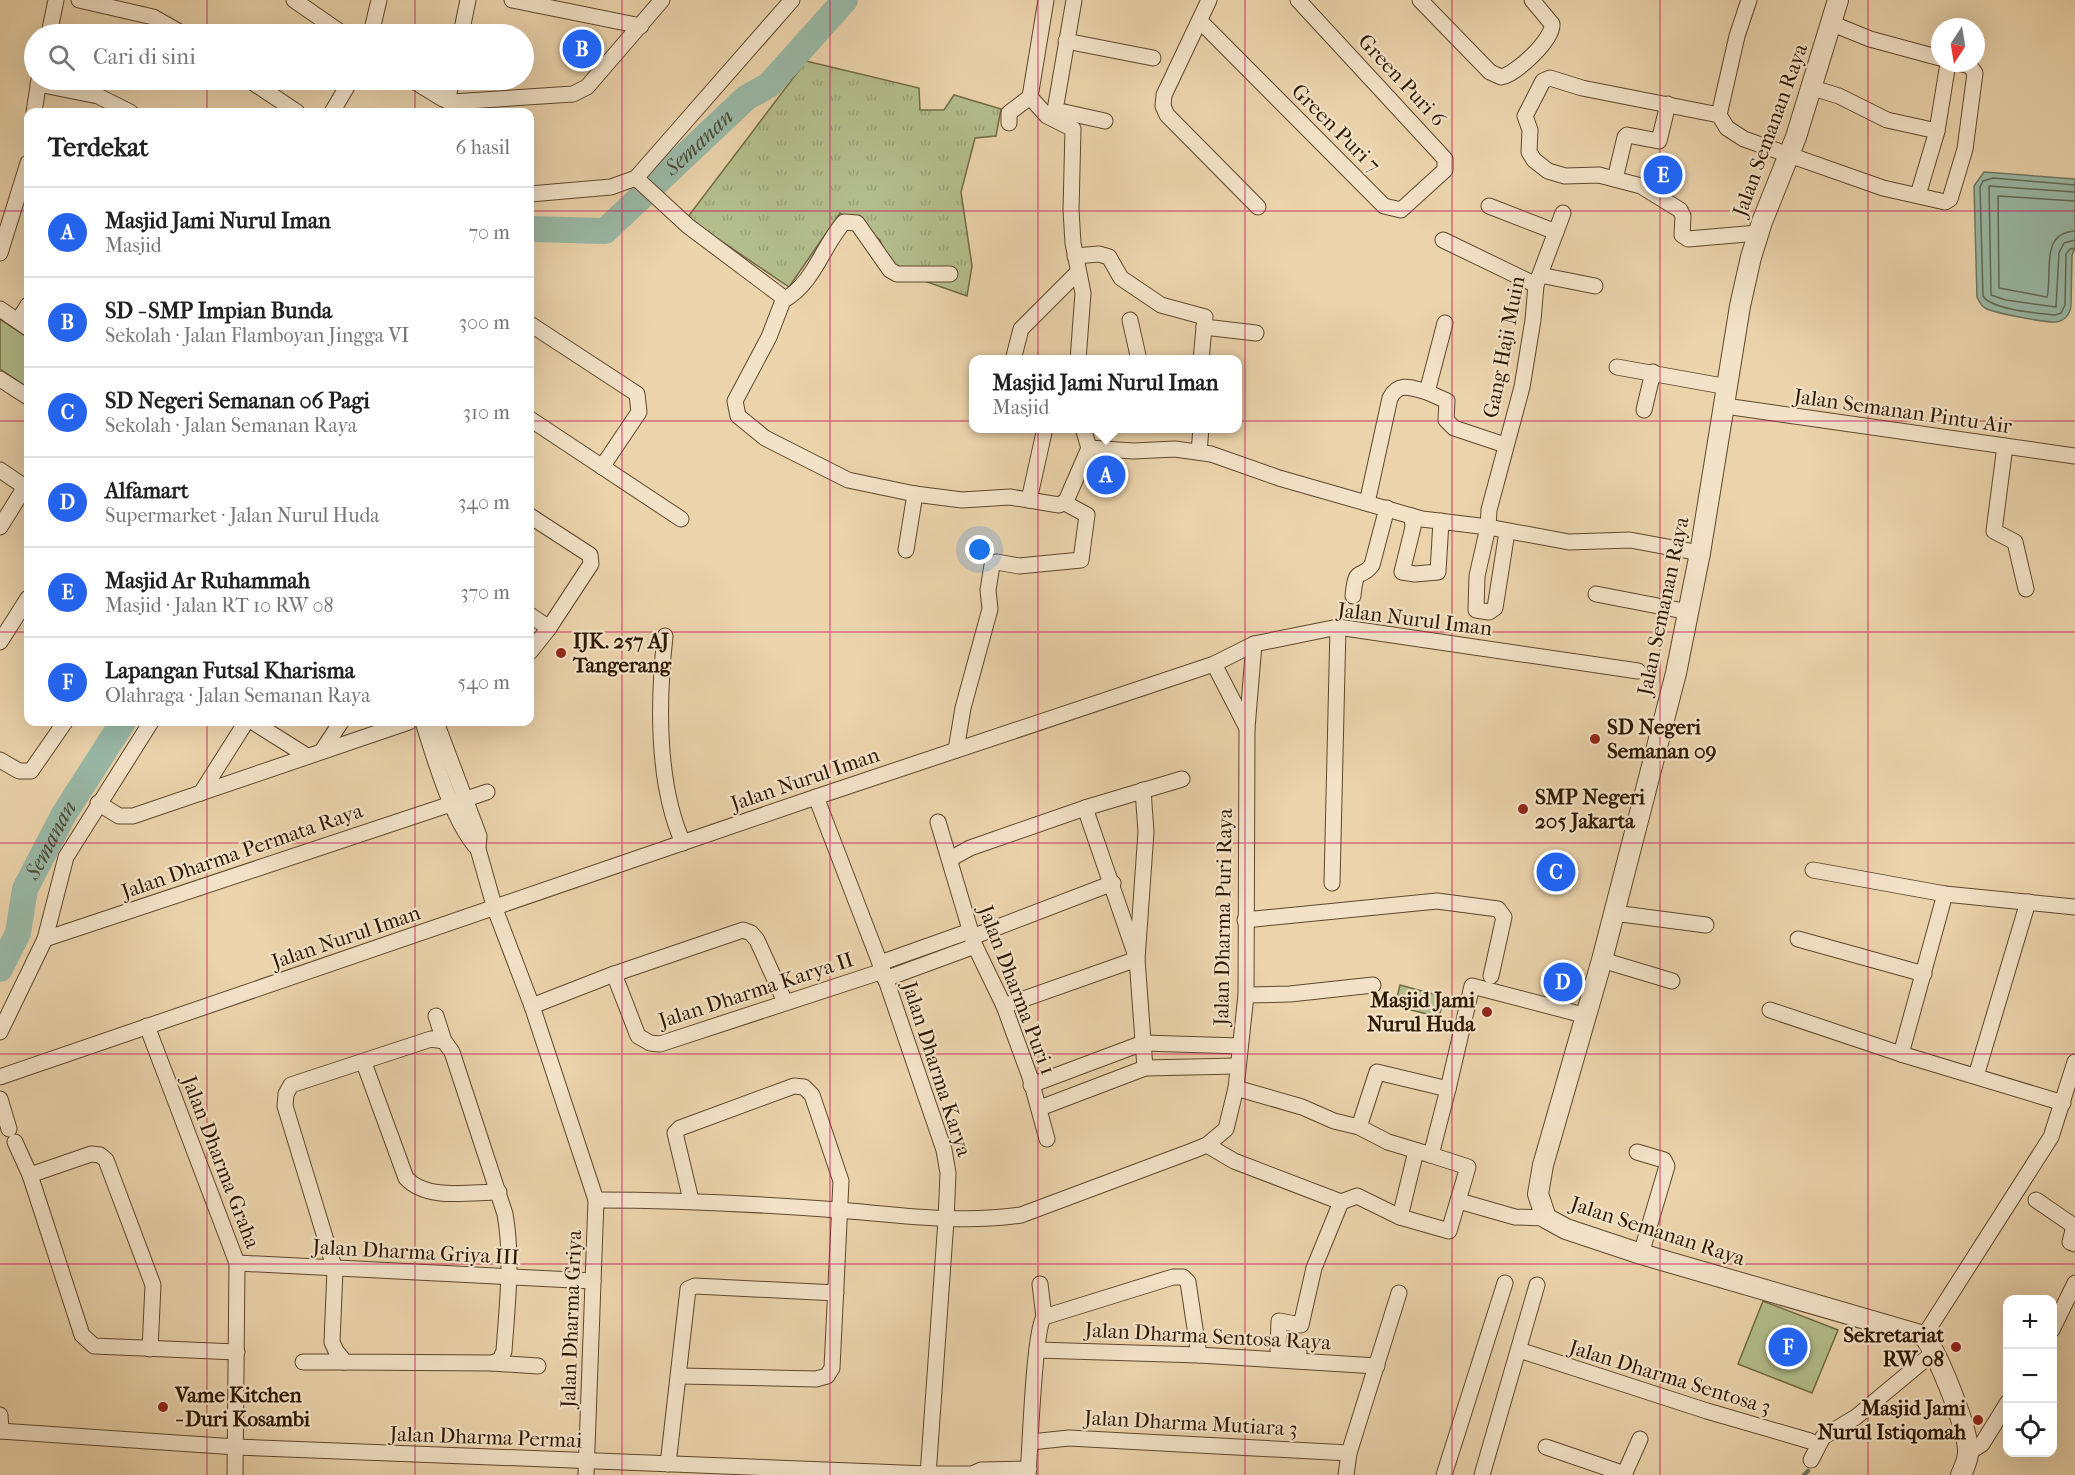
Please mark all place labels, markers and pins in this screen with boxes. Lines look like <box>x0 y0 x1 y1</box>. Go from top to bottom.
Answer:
pin: B <box>562 26 602 72</box>
pin: E <box>1644 152 1682 198</box>
pin: A <box>1086 452 1126 498</box>
place label: IJK. 257 AJ Tangerang <box>572 629 672 677</box>
marker: IJK. 257 AJ Tangerang <box>554 646 568 660</box>
place label: SD Negeri Semanan 09 <box>1607 715 1717 763</box>
marker: SD Negeri Semanan 09 <box>1588 732 1602 746</box>
place label: SMP Negeri 205 Jakarta <box>1535 785 1646 833</box>
marker: SMP Negeri 205 Jakarta <box>1516 802 1530 816</box>
pin: C <box>1536 850 1576 894</box>
pin: D <box>1544 960 1582 1004</box>
place label: Masjid Jami Nurul Huda <box>1367 988 1476 1036</box>
marker: Masjid Jami Nurul Huda <box>1480 1005 1494 1019</box>
place label: Sekretariat RW 08 <box>1843 1323 1945 1371</box>
pin: F <box>1768 1324 1808 1370</box>
marker: Sekretariat RW 08 <box>1949 1340 1963 1354</box>
place label: Vame Kitchen - Duri Kosambi <box>174 1383 311 1431</box>
place label: Masjid Jami Nurul Istiqomah <box>1818 1396 1967 1444</box>
marker: Vame Kitchen - Duri Kosambi <box>156 1400 170 1414</box>
marker: Masjid Jami Nurul Istiqomah <box>1971 1413 1985 1427</box>

